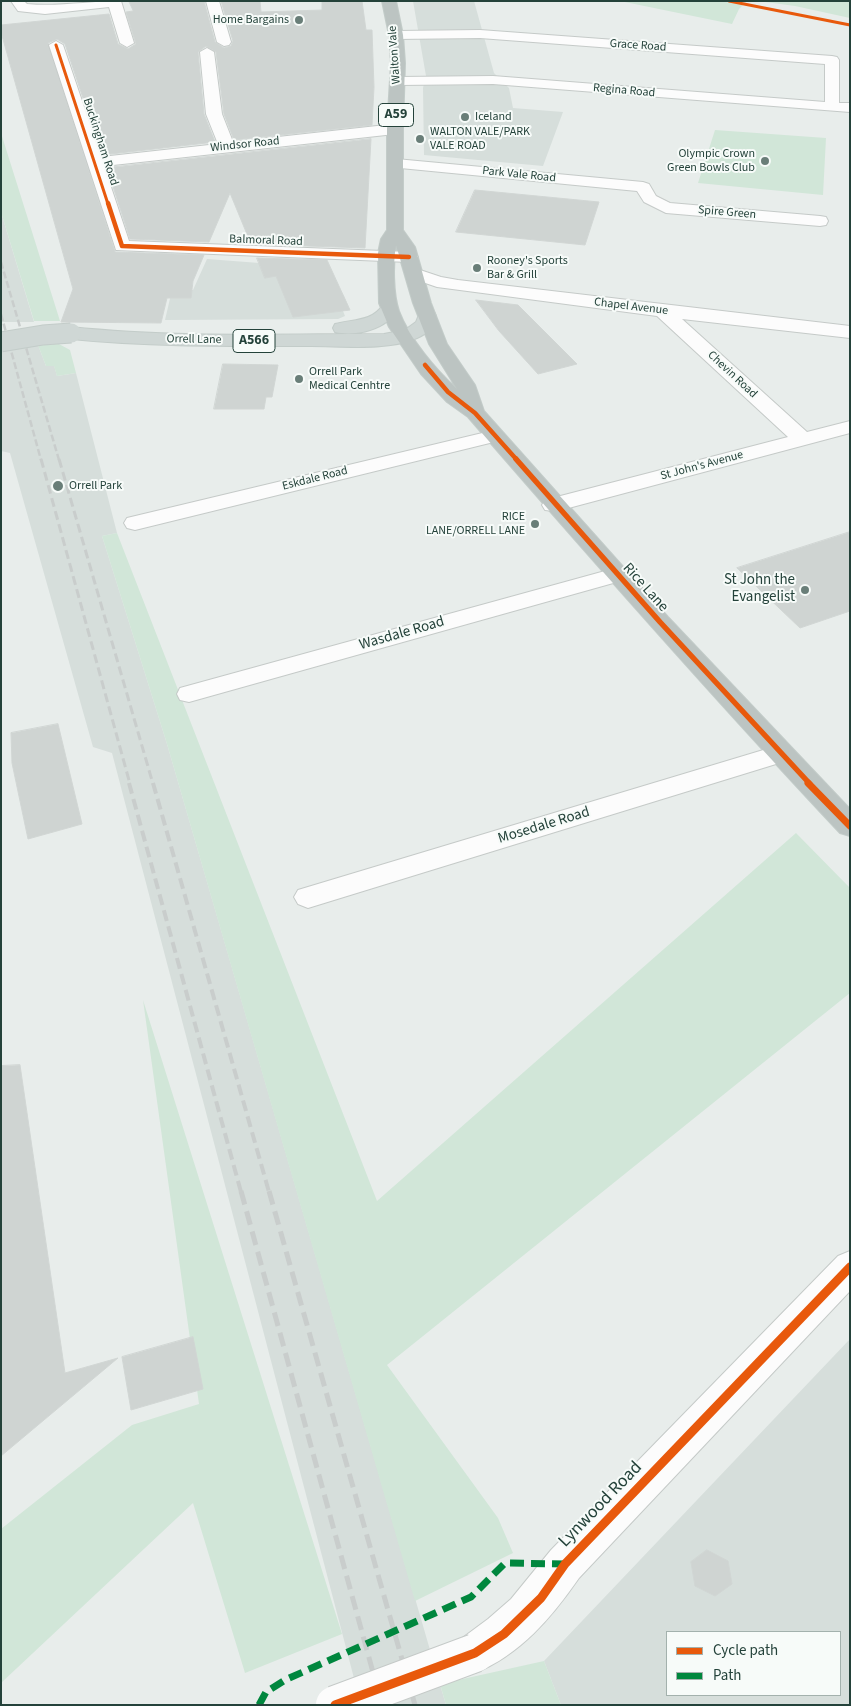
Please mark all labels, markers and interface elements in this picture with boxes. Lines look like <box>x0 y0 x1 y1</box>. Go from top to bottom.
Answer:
place label: Home Bargains <box>213 13 289 27</box>
marker: Home Bargains <box>293 14 305 26</box>
street label: Walton Vale <box>386 25 404 85</box>
street label: Grace Road <box>609 37 667 55</box>
street label: Regina Road <box>592 81 656 101</box>
street label: Buckingham Road <box>79 96 121 188</box>
road number: A59 <box>378 104 414 126</box>
place label: Iceland <box>475 110 512 124</box>
marker: Iceland <box>459 111 471 123</box>
place label: WALTON VALE/PARK VALE ROAD <box>430 125 530 153</box>
marker: WALTON VALE/PARK VALE ROAD <box>414 133 426 145</box>
street label: Windsor Road <box>210 134 280 156</box>
place label: Olympic Crown Green Bowls Club <box>667 147 755 175</box>
marker: Olympic Crown Green Bowls Club <box>759 155 771 167</box>
street label: Park Vale Road <box>481 164 557 186</box>
street label: Spire Green <box>697 203 757 223</box>
street label: Balmoral Road <box>229 233 303 249</box>
place label: Rooney's Sports Bar & Grill <box>487 254 568 282</box>
marker: Rooney's Sports Bar & Grill <box>471 262 483 274</box>
street label: Chapel Avenue <box>593 295 669 319</box>
road number: A566 <box>233 330 275 352</box>
street label: Orrell Lane <box>166 332 222 348</box>
street label: Chevin Road <box>704 348 760 402</box>
place label: Orrell Park Medical Cenhtre <box>309 365 390 393</box>
marker: Orrell Park Medical Cenhtre <box>293 373 305 385</box>
street label: St John's Avenue <box>659 448 745 484</box>
street label: Eskdale Road <box>281 464 349 494</box>
marker: Orrell Park <box>51 479 65 493</box>
place label: Orrell Park <box>69 479 122 493</box>
place label: RICE LANE/ORRELL LANE <box>426 510 525 538</box>
marker: RICE LANE/ORRELL LANE <box>529 518 541 530</box>
street label: Rice Lane <box>618 560 672 616</box>
place label: St John the Evangelist <box>724 572 795 607</box>
marker: St John the Evangelist <box>799 584 811 596</box>
street label: Wasdale Road <box>357 613 447 655</box>
street label: Mosedale Road <box>496 803 592 849</box>
street label: Lynwood Road <box>555 1458 647 1552</box>
legend <box>666 1631 841 1696</box>
text: Cycle path <box>713 1640 778 1661</box>
text: Path <box>713 1665 741 1686</box>

